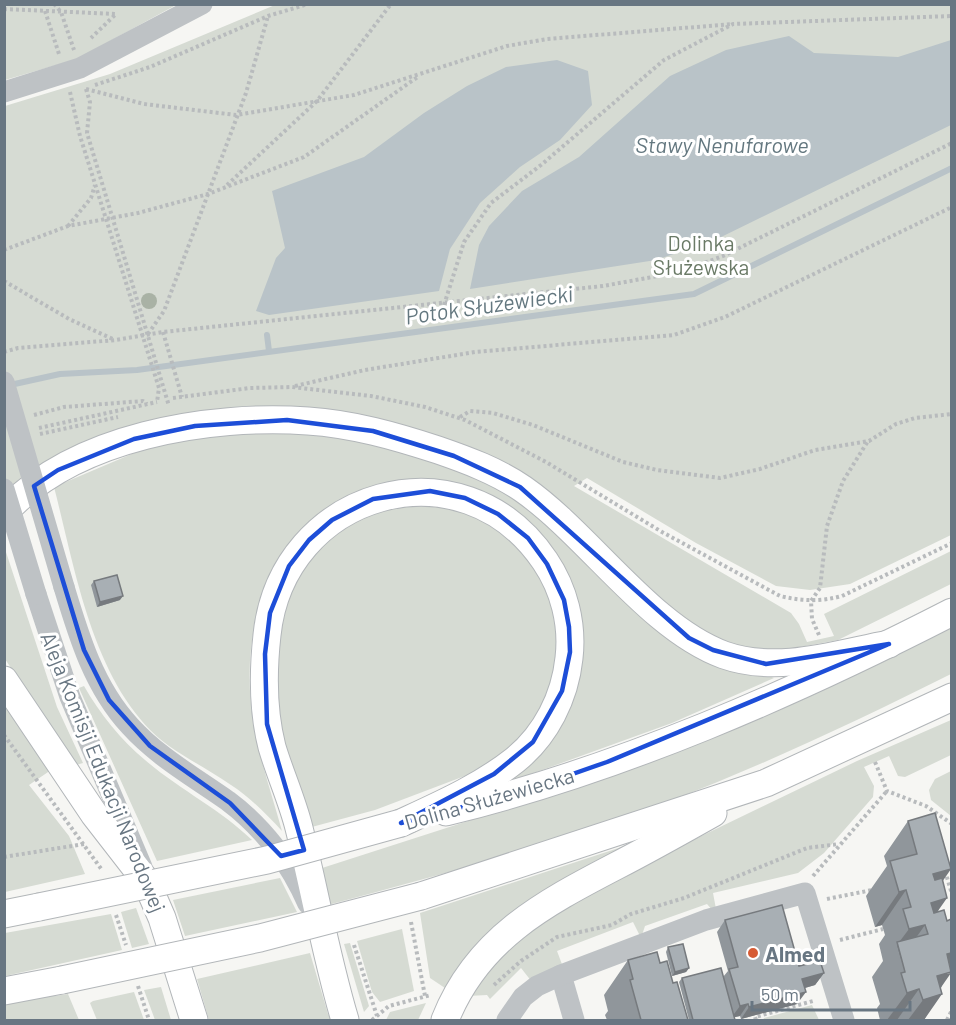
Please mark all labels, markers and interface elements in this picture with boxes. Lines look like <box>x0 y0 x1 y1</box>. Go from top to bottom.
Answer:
water label: Stawy Nenufarowe <box>635 131 809 157</box>
park label: Dolinka Służewska <box>653 230 749 279</box>
water label: Potok Służewiecki <box>403 279 575 329</box>
street label: Aleja Komisji Edukacji Narodowej <box>36 628 172 916</box>
street label: Dolina Służewiecka <box>401 762 577 834</box>
place label: Almed <box>765 941 825 966</box>
marker: Almed <box>746 946 760 960</box>
scale bar <box>752 974 910 1012</box>
text: 50 m <box>761 983 799 1005</box>

